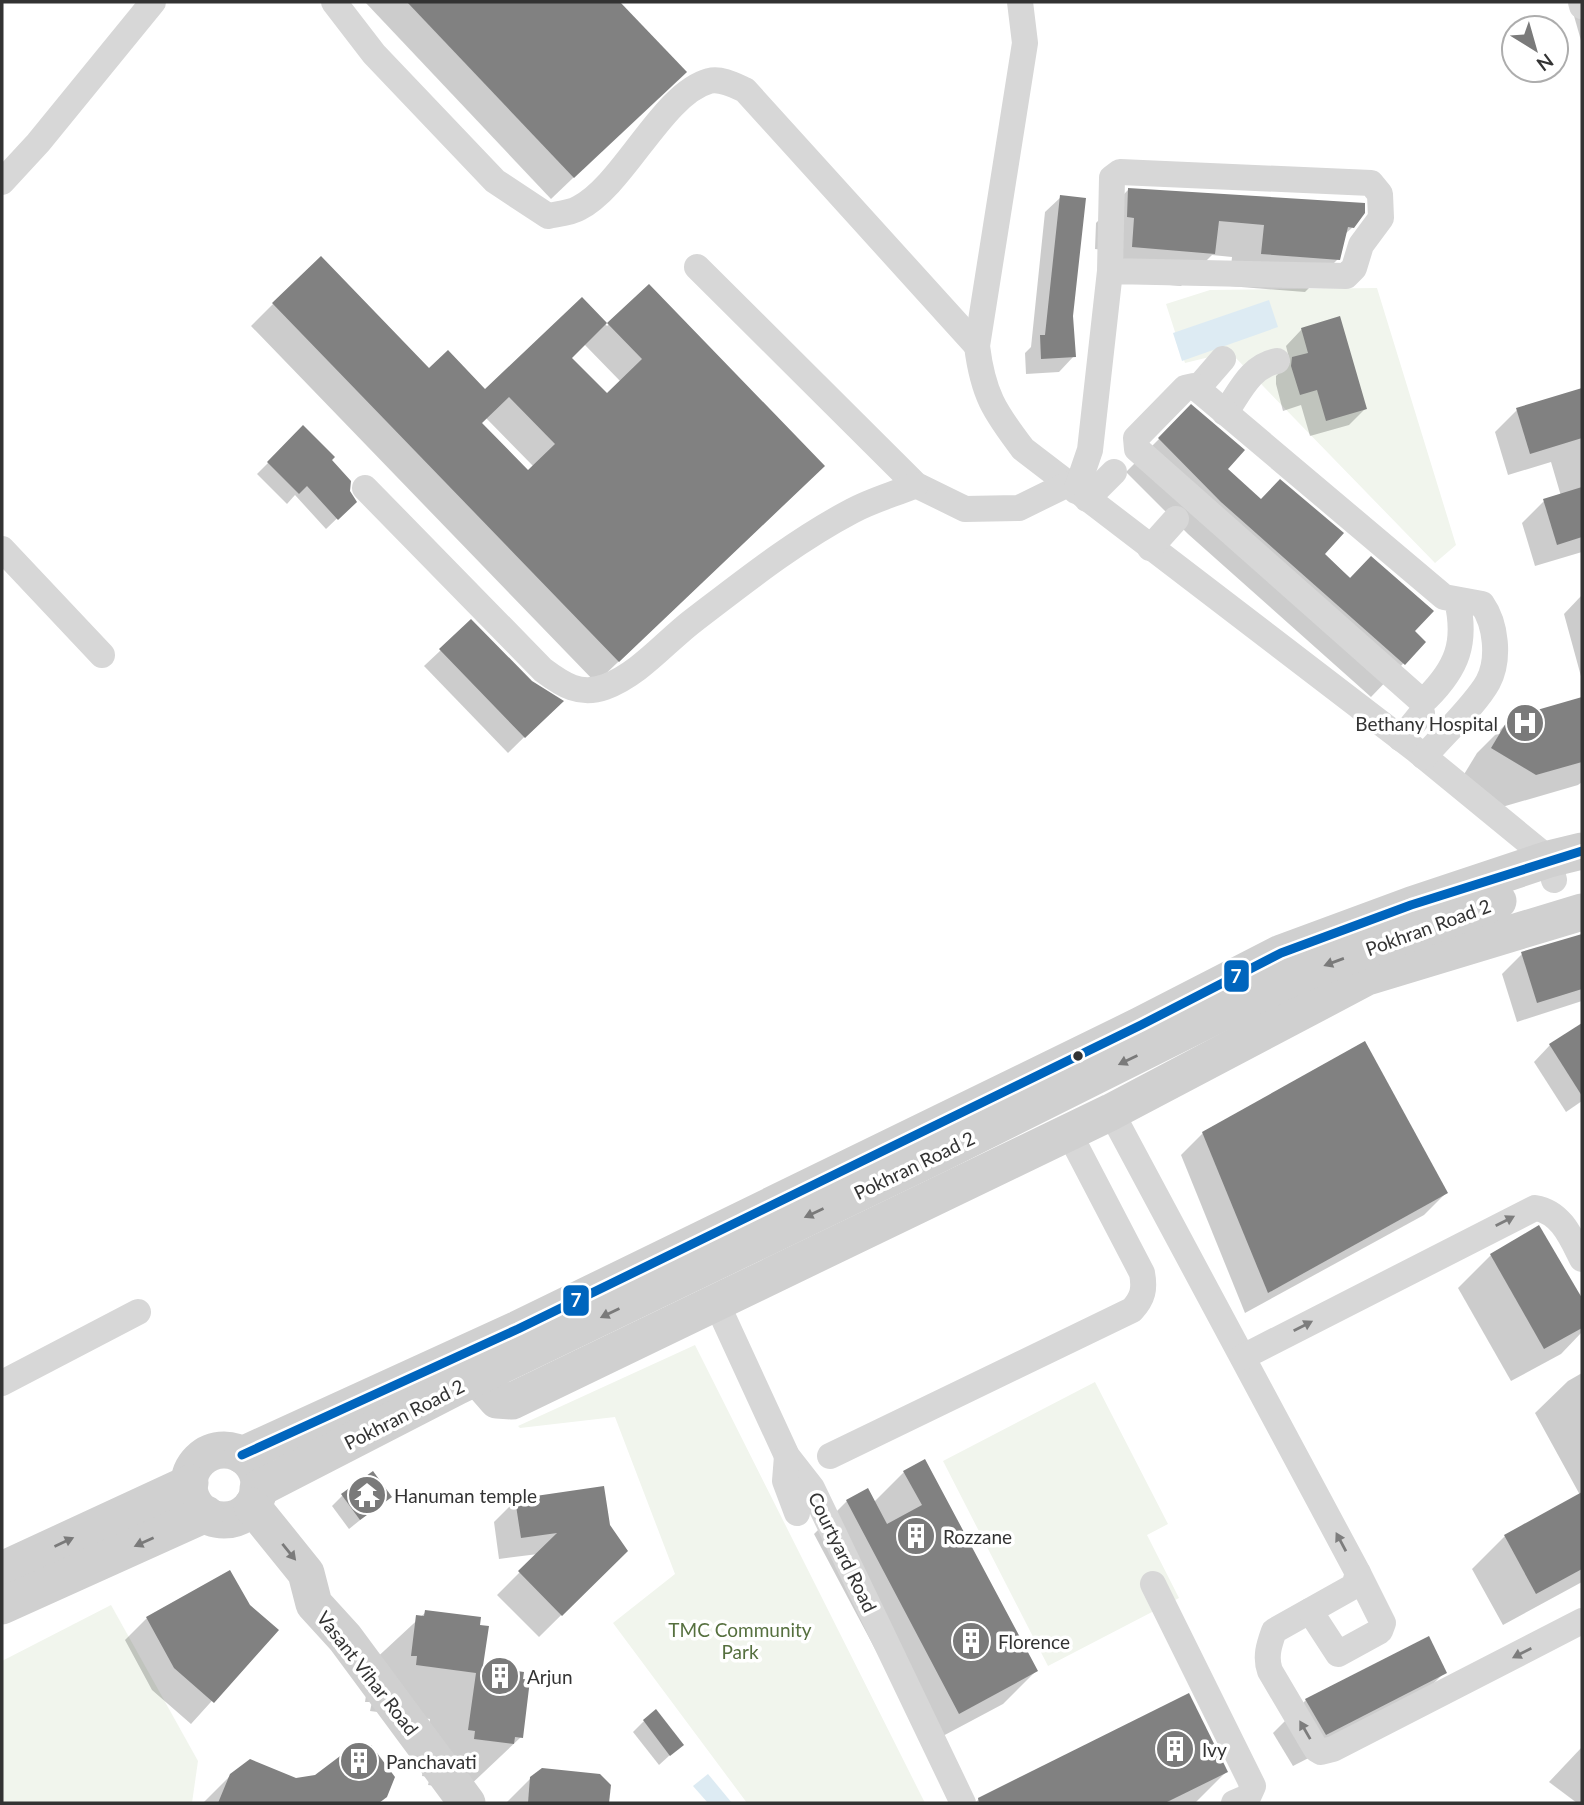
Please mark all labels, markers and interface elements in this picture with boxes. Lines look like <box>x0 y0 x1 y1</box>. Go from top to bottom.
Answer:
north arrow <box>1500 14 1570 84</box>
text: N <box>1533 49 1558 77</box>
hospital icon: Bethany Hospital <box>1504 702 1546 744</box>
place label: Bethany Hospital <box>1355 712 1498 735</box>
street label: Pokhran Road 2 <box>1362 894 1494 960</box>
one-way arrow <box>1323 957 1344 968</box>
line badge: 7 <box>1223 959 1250 993</box>
text: 7 <box>1230 964 1242 987</box>
unlabelled marker <box>1071 1049 1085 1063</box>
one-way arrow <box>1118 1054 1138 1065</box>
street label: Pokhran Road 2 <box>850 1126 978 1204</box>
one-way arrow <box>804 1207 824 1219</box>
one-way arrow <box>1496 1216 1516 1228</box>
line badge: 7 <box>562 1284 590 1317</box>
text: 7 <box>570 1288 582 1311</box>
one-way arrow <box>600 1308 620 1319</box>
one-way arrow <box>1293 1320 1313 1331</box>
street label: Pokhran Road 2 <box>340 1374 468 1454</box>
temple icon: Hanuman temple <box>346 1474 388 1516</box>
place label: Hanuman temple <box>394 1484 537 1507</box>
street label: Courtyard Road <box>804 1488 882 1616</box>
building icon: Rozzane <box>895 1515 937 1557</box>
place label: Rozzane <box>943 1525 1012 1548</box>
one-way arrow <box>1336 1531 1348 1551</box>
one-way arrow <box>54 1536 74 1547</box>
one-way arrow <box>133 1537 154 1548</box>
one-way arrow <box>281 1543 296 1561</box>
street label: Vasant Vihar Road <box>312 1606 424 1740</box>
park label: TMC Community Park <box>668 1618 812 1663</box>
building icon: Florence <box>950 1620 992 1662</box>
place label: Florence <box>998 1630 1070 1653</box>
one-way arrow <box>1511 1646 1531 1658</box>
building icon: Arjun <box>479 1655 521 1697</box>
place label: Arjun <box>527 1665 573 1688</box>
one-way arrow <box>1299 1721 1311 1740</box>
building icon: Ivy <box>1154 1728 1196 1770</box>
place label: Ivy <box>1202 1738 1227 1761</box>
building icon: Panchavati <box>338 1740 380 1782</box>
place label: Panchavati <box>386 1750 477 1773</box>

